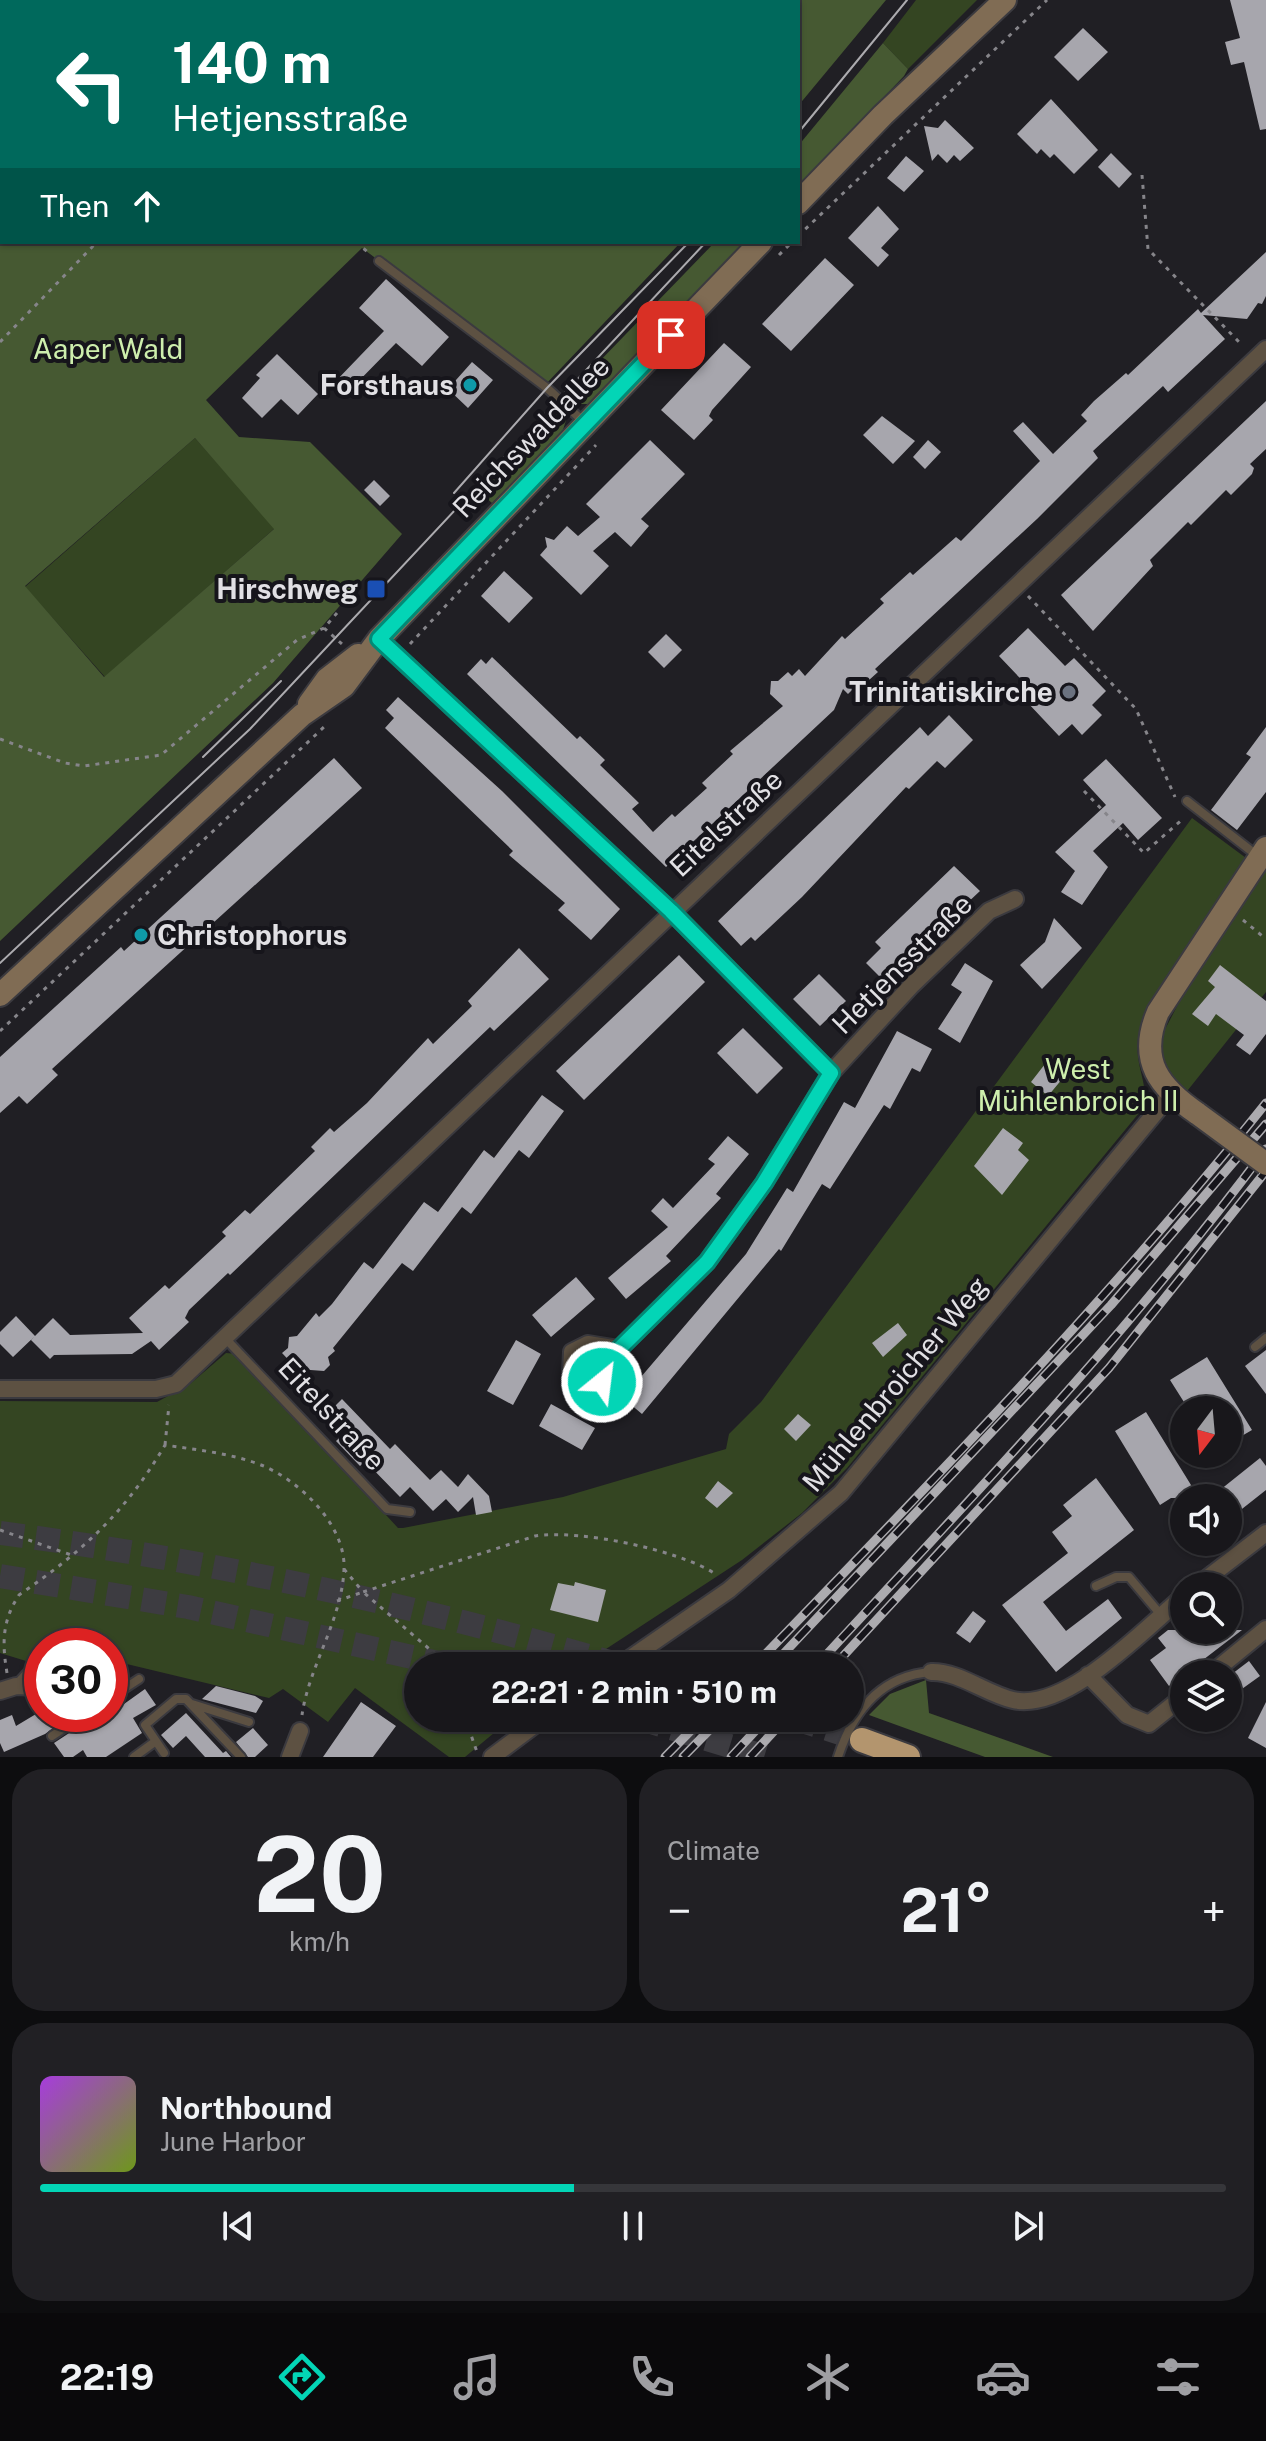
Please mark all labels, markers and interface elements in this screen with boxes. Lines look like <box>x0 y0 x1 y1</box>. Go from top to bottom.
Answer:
text: 140 m <box>172 30 332 96</box>
icon: left <box>40 32 144 136</box>
text: Hetjensstraße <box>172 97 409 139</box>
icon: ahead <box>125 184 169 228</box>
text: Then <box>40 188 109 224</box>
pin <box>637 301 705 369</box>
icon: arrive <box>649 313 693 357</box>
park label: Aaper Wald <box>33 332 183 365</box>
street label: Reichswaldallee <box>446 349 616 524</box>
place label: Forsthaus <box>320 368 454 401</box>
marker: Forsthaus <box>461 376 479 394</box>
place label: Hirschweg <box>216 572 358 605</box>
marker: Hirschweg <box>365 578 387 600</box>
place label: Trinitatiskirche <box>849 675 1053 708</box>
marker: Trinitatiskirche <box>1060 683 1078 701</box>
street label: Eitelstraße <box>663 762 789 883</box>
street label: Hetjensstraße <box>825 887 978 1040</box>
place label: Christophorus <box>157 918 347 951</box>
marker: Christophorus <box>132 926 150 944</box>
park label: West Mühlenbroich II <box>977 1052 1179 1117</box>
street label: Mühlenbroicher Weg <box>795 1270 994 1498</box>
position arrow <box>560 1340 644 1424</box>
street label: Eitelstraße <box>272 1351 393 1477</box>
north arrow <box>1170 1396 1242 1468</box>
map controls <box>1170 1396 1242 1732</box>
button: sound <box>1170 1484 1242 1556</box>
button: search <box>1170 1572 1242 1644</box>
speed limit sign: 30 <box>24 1628 128 1732</box>
button: layers <box>1170 1660 1242 1732</box>
text: 22:21 · 2 min · 510 m <box>491 1674 777 1710</box>
text: 20 <box>253 1813 386 1935</box>
text: Climate <box>667 1835 760 1866</box>
text: 21° <box>900 1875 993 1946</box>
text: − <box>667 1885 691 1937</box>
text: + <box>1202 1885 1226 1937</box>
text: km/h <box>289 1926 350 1957</box>
text: Northbound <box>160 2090 332 2126</box>
text: June Harbor <box>160 2126 306 2157</box>
icon: previous <box>216 2204 260 2248</box>
icon: pause <box>611 2204 655 2248</box>
icon: next <box>1006 2204 1050 2248</box>
icon: directions <box>274 2349 330 2405</box>
icon: music <box>449 2349 505 2405</box>
icon: phone <box>624 2349 680 2405</box>
icon: climate <box>800 2349 856 2405</box>
icon: car <box>975 2349 1031 2405</box>
icon: filters <box>1150 2349 1206 2405</box>
text: 22:19 <box>60 2356 154 2398</box>

